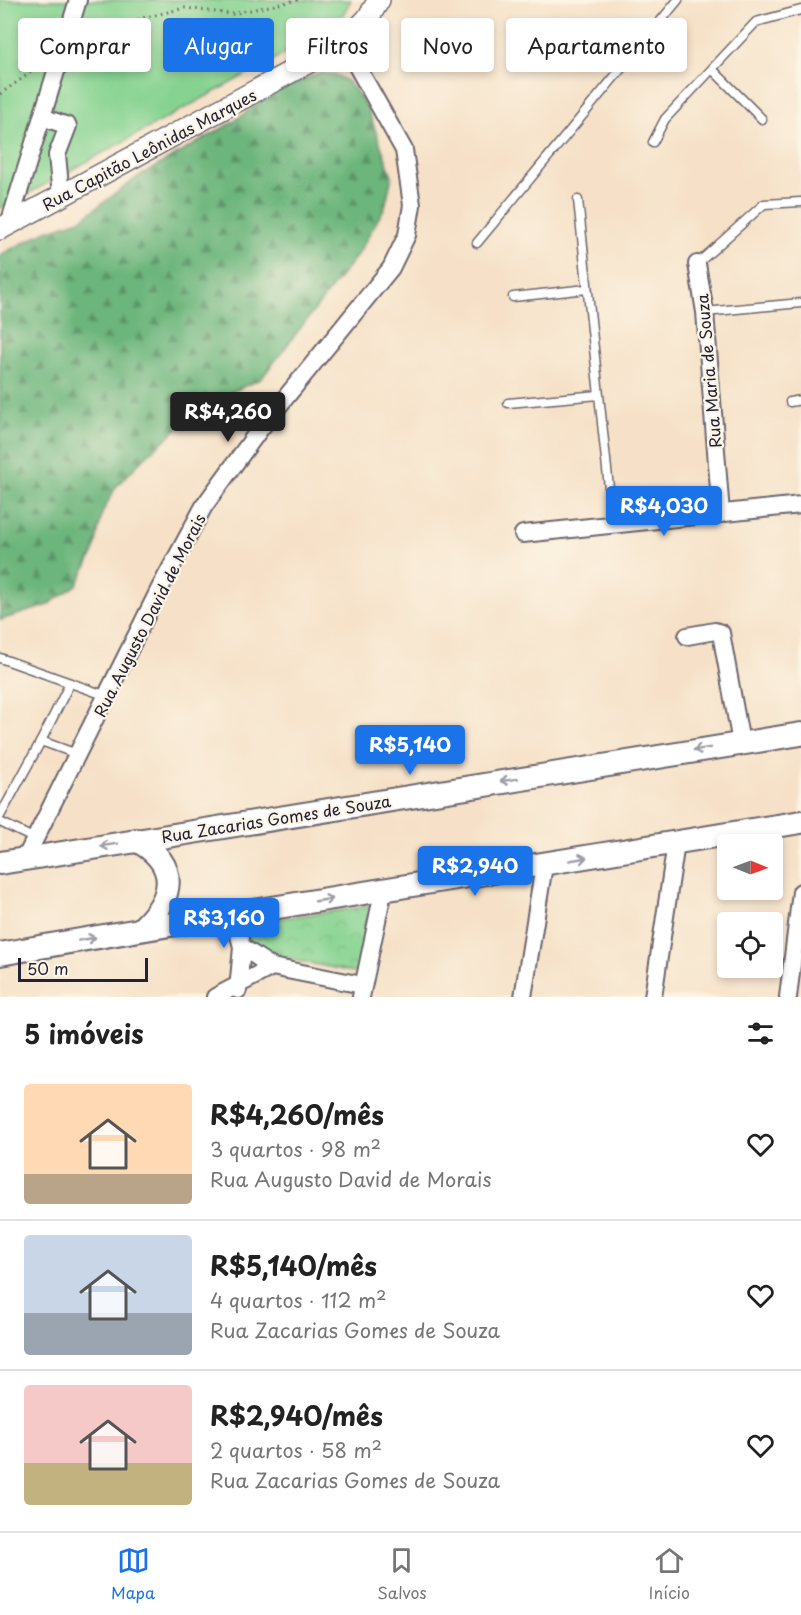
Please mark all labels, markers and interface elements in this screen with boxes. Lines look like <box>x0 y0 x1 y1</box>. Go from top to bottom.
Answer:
chip: Comprar <box>18 18 151 72</box>
chip: Alugar <box>163 18 274 72</box>
chip: Filtros <box>286 18 389 72</box>
chip: Novo <box>401 18 494 72</box>
chip: Apartamento <box>506 18 687 72</box>
street label: Rua Capitão Leônidas Marques <box>38 82 260 216</box>
street label: Rua Maria de Souza <box>689 293 727 449</box>
pin: R$4,260 <box>173 392 283 443</box>
text: R$4,260 <box>184 396 272 426</box>
pin: R$4,030 <box>609 486 719 537</box>
text: R$4,030 <box>620 490 708 520</box>
street label: Rua Augusto David de Morais <box>87 509 211 721</box>
pin: R$5,140 <box>355 725 465 776</box>
text: R$5,140 <box>369 729 451 759</box>
one-way arrow <box>692 744 712 755</box>
one-way arrow <box>500 775 520 786</box>
street label: Rua Zacarias Gomes de Souza <box>160 788 392 848</box>
north arrow <box>717 834 783 900</box>
map controls <box>717 834 783 978</box>
one-way arrow <box>100 839 120 850</box>
pin: R$2,940 <box>420 846 530 897</box>
text: R$2,940 <box>432 850 518 880</box>
one-way arrow <box>568 854 588 865</box>
one-way arrow <box>313 895 333 906</box>
pin: R$3,160 <box>169 898 279 949</box>
text: R$3,160 <box>183 902 265 932</box>
button: locate <box>717 912 783 978</box>
one-way arrow <box>76 933 96 944</box>
scale bar <box>18 955 148 983</box>
text: 50 m <box>27 956 68 980</box>
text: 5 imóveis <box>24 1014 144 1053</box>
icon: filters <box>744 1017 777 1050</box>
text: R$4,260/mês <box>210 1095 384 1134</box>
icon: home <box>72 1108 144 1180</box>
icon: heart <box>744 1128 777 1161</box>
text: 3 quartos · 98 m² <box>210 1134 381 1164</box>
text: Rua Augusto David de Morais <box>210 1164 492 1194</box>
text: R$5,140/mês <box>210 1246 377 1285</box>
icon: home <box>72 1259 144 1331</box>
icon: heart <box>744 1279 777 1312</box>
text: 4 quartos · 112 m² <box>210 1285 386 1315</box>
text: Rua Zacarias Gomes de Souza <box>210 1315 500 1345</box>
text: R$2,940/mês <box>210 1396 383 1435</box>
icon: home <box>72 1409 144 1481</box>
icon: heart <box>744 1429 777 1462</box>
text: 2 quartos · 58 m² <box>210 1435 382 1465</box>
text: Rua Zacarias Gomes de Souza <box>210 1465 500 1495</box>
tab: Mapa <box>111 1544 155 1604</box>
tab: Salvos <box>377 1544 427 1604</box>
tab: Início <box>649 1544 690 1604</box>

